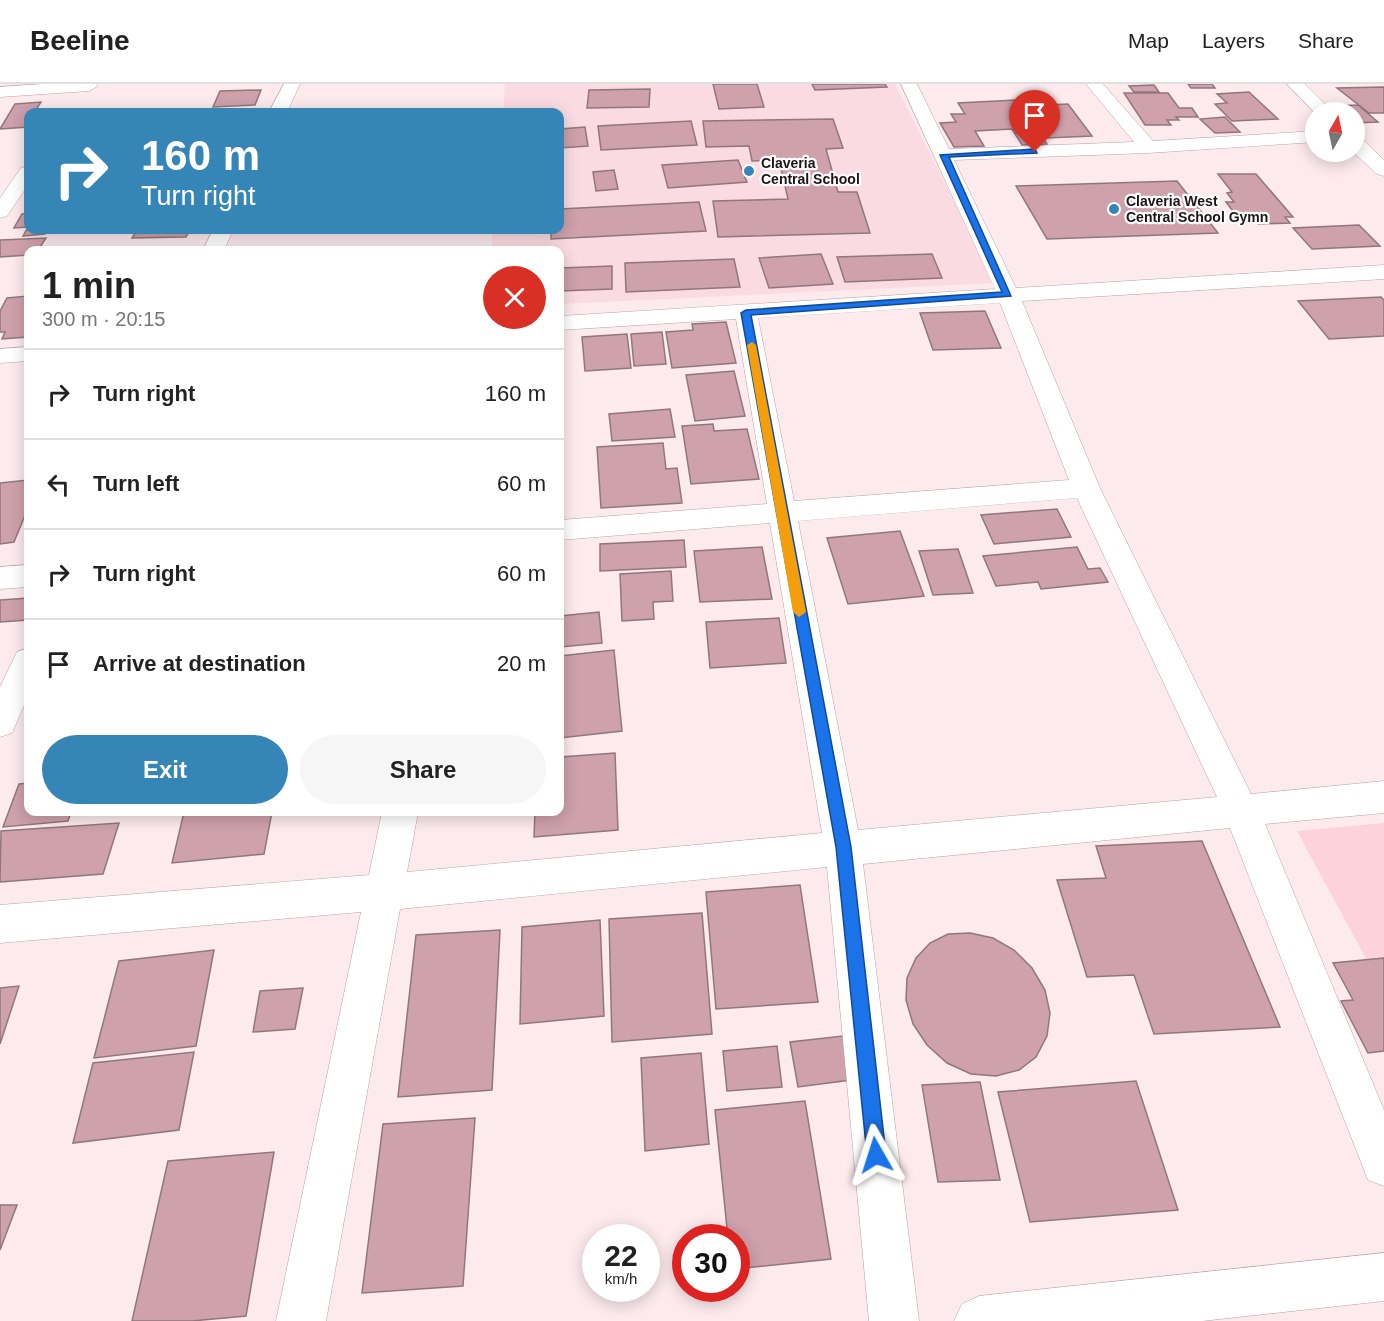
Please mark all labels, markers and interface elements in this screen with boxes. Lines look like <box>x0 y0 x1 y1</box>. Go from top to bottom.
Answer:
text: Beeline <box>30 25 130 56</box>
text: Map <box>1128 29 1169 52</box>
text: Layers <box>1202 29 1265 52</box>
text: Share <box>1298 29 1354 52</box>
pin <box>1009 90 1060 152</box>
icon: arrive <box>1018 99 1051 132</box>
north arrow <box>1305 102 1365 162</box>
map controls <box>1305 102 1365 162</box>
icon: right <box>42 132 120 210</box>
text: 160 m <box>141 132 260 179</box>
place label: Claveria Central School <box>761 155 860 187</box>
marker: Claveria Central School <box>742 164 756 178</box>
text: Turn right <box>141 181 256 211</box>
place label: Claveria West Central School Gymn <box>1126 193 1268 225</box>
marker: Claveria West Central School Gymn <box>1107 202 1121 216</box>
text: 1 min <box>42 265 136 306</box>
button: close <box>483 266 546 329</box>
text: 300 m · 20:15 <box>42 308 165 330</box>
icon: right <box>42 378 75 411</box>
text: Turn right <box>93 381 195 406</box>
text: 160 m <box>485 381 546 406</box>
icon: left <box>42 468 75 501</box>
text: Turn left <box>93 471 179 496</box>
text: 60 m <box>497 471 546 496</box>
icon: right <box>42 558 75 591</box>
text: Turn right <box>93 561 195 586</box>
text: 60 m <box>497 561 546 586</box>
icon: arrive <box>42 648 75 681</box>
text: Arrive at destination <box>93 651 306 676</box>
text: 20 m <box>497 651 546 676</box>
button: Exit <box>42 735 288 804</box>
button: Share <box>300 735 546 804</box>
position arrow <box>844 1123 908 1187</box>
speed limit sign: 30 <box>672 1224 750 1302</box>
text: 22 <box>604 1239 638 1272</box>
text: km/h <box>605 1270 637 1287</box>

